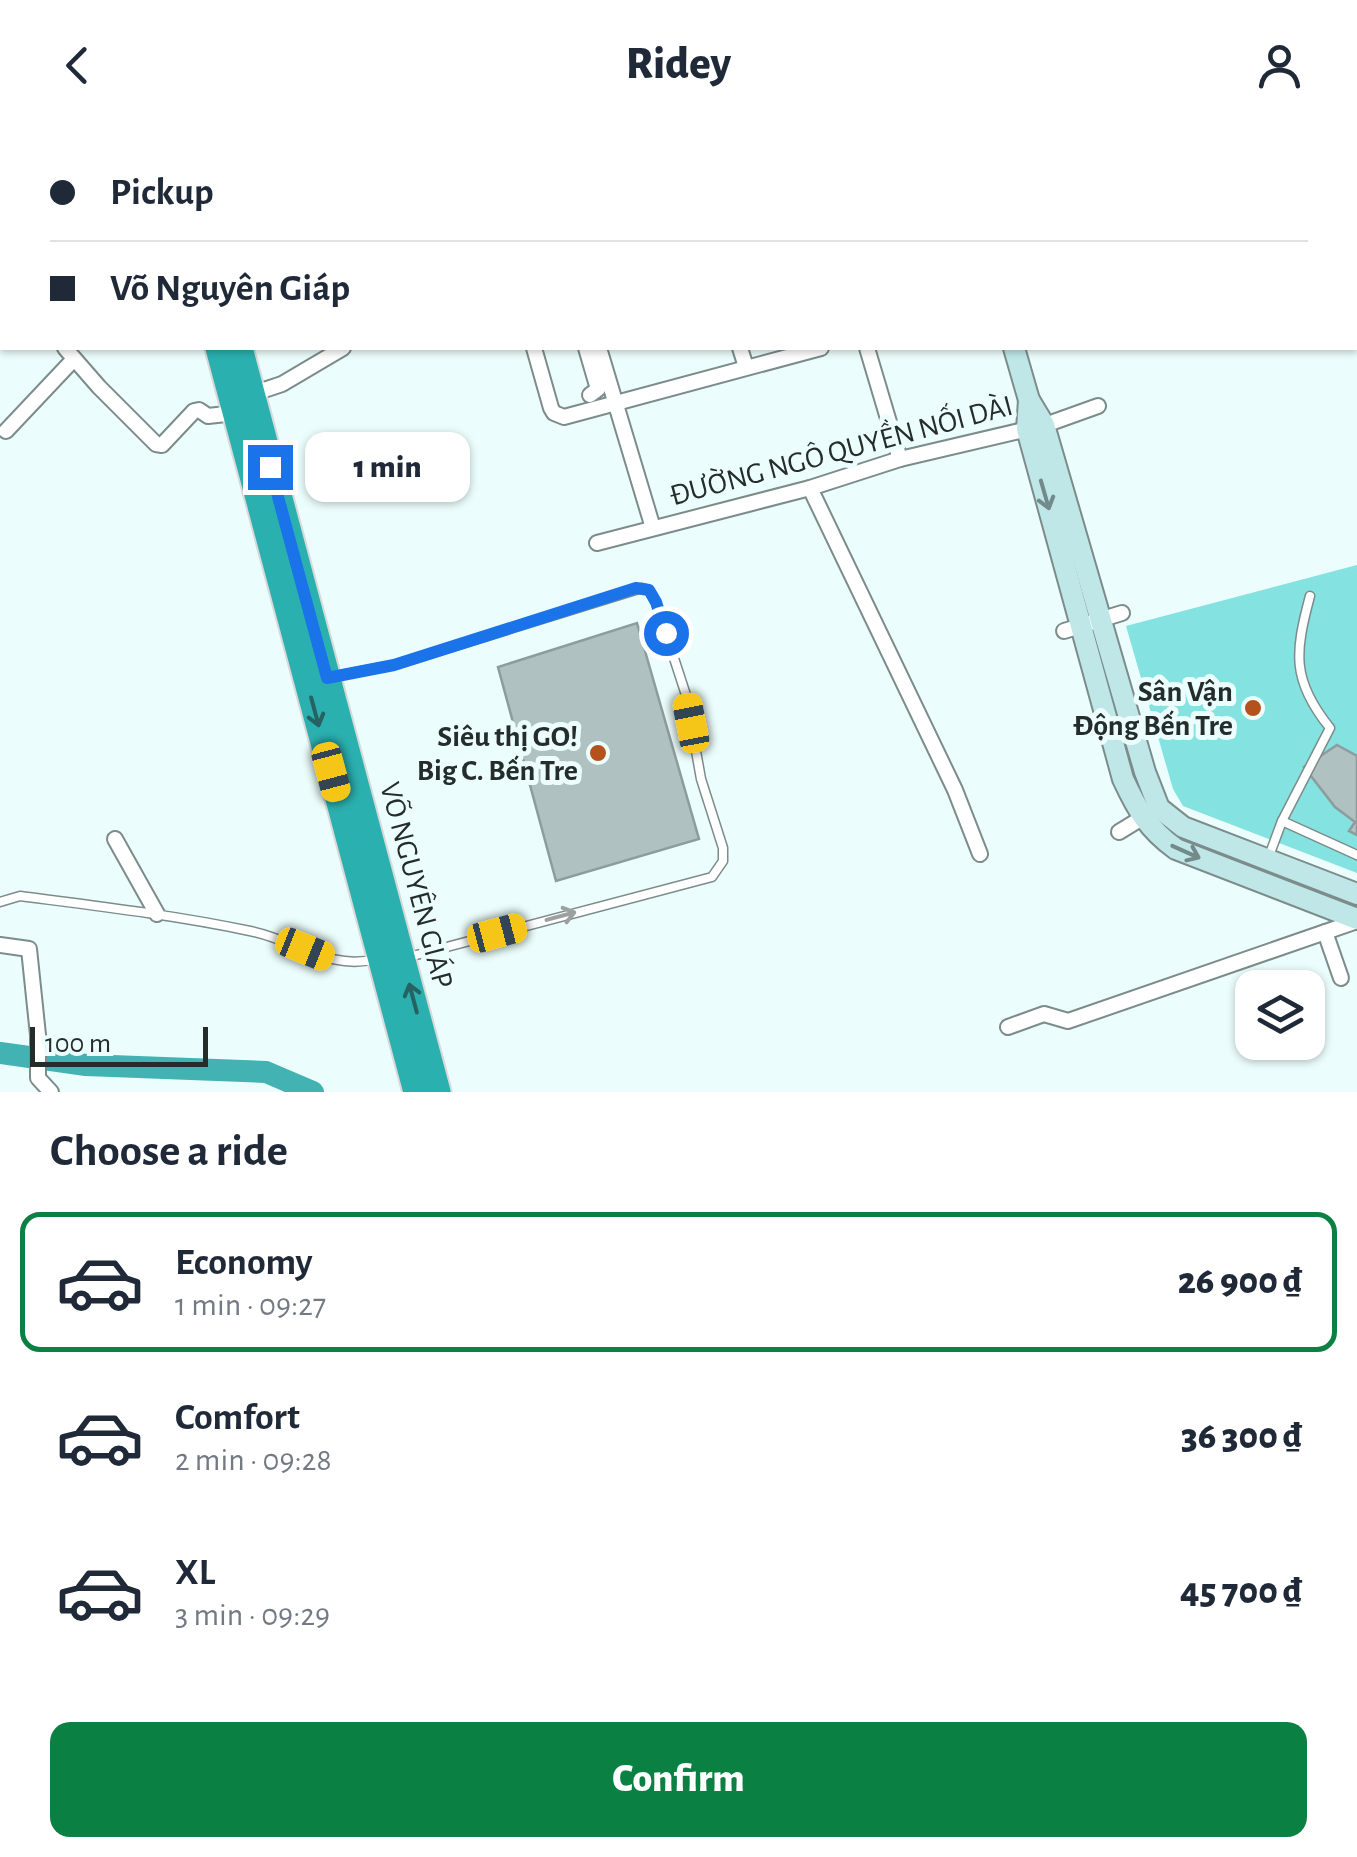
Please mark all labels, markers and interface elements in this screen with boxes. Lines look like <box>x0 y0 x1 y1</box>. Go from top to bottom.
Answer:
icon: back <box>50 38 105 93</box>
icon: person <box>1252 38 1307 93</box>
text: Ridey <box>626 42 731 87</box>
text: Pickup <box>110 174 214 212</box>
text: Võ Nguyên Giáp <box>110 270 350 308</box>
street label: ĐƯỜNG NGÔ QUYỀN NỐI DÀI <box>665 386 1016 511</box>
callout: 1 min <box>305 432 470 502</box>
route end <box>248 445 293 490</box>
text: 1 min <box>353 451 422 483</box>
one-way arrow <box>1037 479 1055 510</box>
route start <box>644 611 689 656</box>
place label: Sân Vận Động Bến Tre <box>1073 677 1233 741</box>
car <box>671 691 711 755</box>
one-way arrow <box>307 696 326 727</box>
marker: Sân Vận Động Bến Tre <box>1242 697 1264 719</box>
place label: Siêu thị GO! Big C. Bến Tre <box>417 722 578 786</box>
car <box>309 739 353 805</box>
marker: Siêu thị GO! Big C. Bến Tre <box>587 742 609 764</box>
street label: VÕ NGUYÊN GIÁP <box>374 779 460 991</box>
one-way arrow <box>1170 844 1201 862</box>
one-way arrow <box>545 906 576 925</box>
car <box>464 911 530 955</box>
car <box>272 924 338 974</box>
map controls <box>1235 970 1325 1060</box>
button: layers <box>1235 970 1325 1060</box>
one-way arrow <box>403 983 422 1014</box>
scale bar <box>30 1022 208 1066</box>
text: 100 m <box>45 1030 111 1058</box>
text: Choose a ride <box>50 1129 288 1174</box>
icon: car <box>55 1237 145 1327</box>
text: Economy <box>175 1244 313 1282</box>
text: 26 900 ₫ <box>1178 1263 1302 1301</box>
text: 1 min · 09:27 <box>175 1289 326 1321</box>
icon: car <box>55 1392 145 1482</box>
text: Comfort <box>175 1399 300 1437</box>
text: 36 300 ₫ <box>1181 1418 1302 1456</box>
text: 2 min · 09:28 <box>175 1444 332 1476</box>
icon: car <box>55 1547 145 1637</box>
text: XL <box>175 1554 215 1592</box>
text: 45 700 ₫ <box>1180 1573 1302 1611</box>
text: 3 min · 09:29 <box>175 1599 330 1631</box>
button: Confirm <box>50 1722 1307 1837</box>

